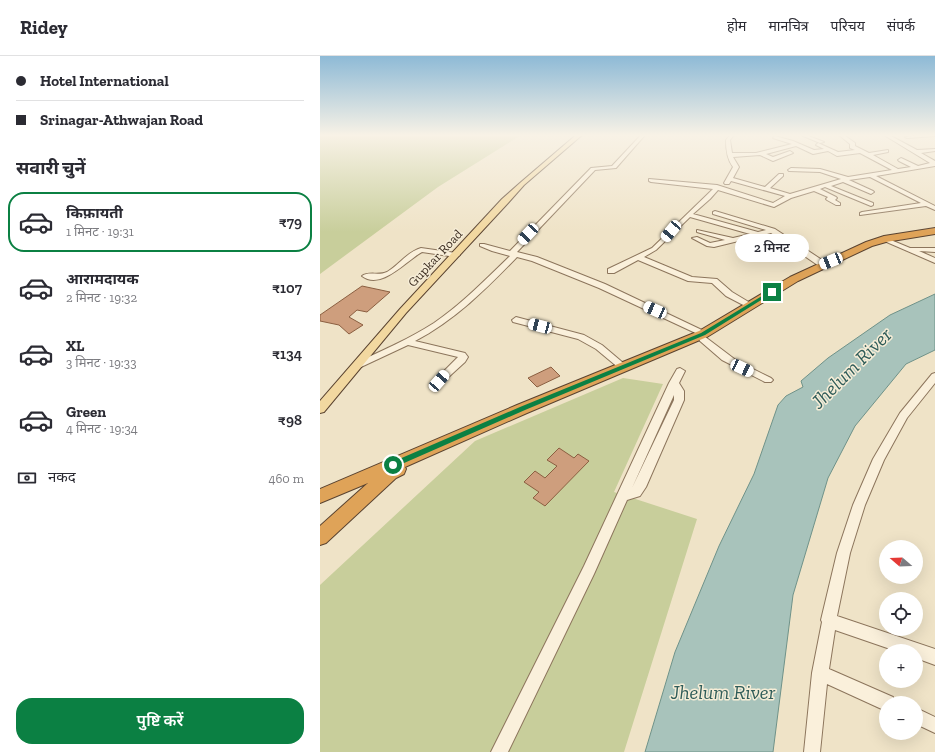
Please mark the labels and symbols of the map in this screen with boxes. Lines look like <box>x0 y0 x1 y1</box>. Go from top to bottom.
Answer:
car <box>659 218 683 244</box>
car <box>515 221 541 247</box>
street label: Gupkar Road <box>405 226 465 290</box>
callout: 2 मिनट <box>735 234 809 262</box>
car <box>818 251 844 271</box>
route end <box>763 283 781 301</box>
car <box>642 300 668 320</box>
car <box>527 317 553 335</box>
water label: Jhelum River <box>805 322 897 414</box>
car <box>729 357 755 379</box>
car <box>427 368 451 394</box>
route start <box>384 456 402 474</box>
north arrow <box>879 540 923 584</box>
water label: Jhelum River <box>670 680 776 704</box>

